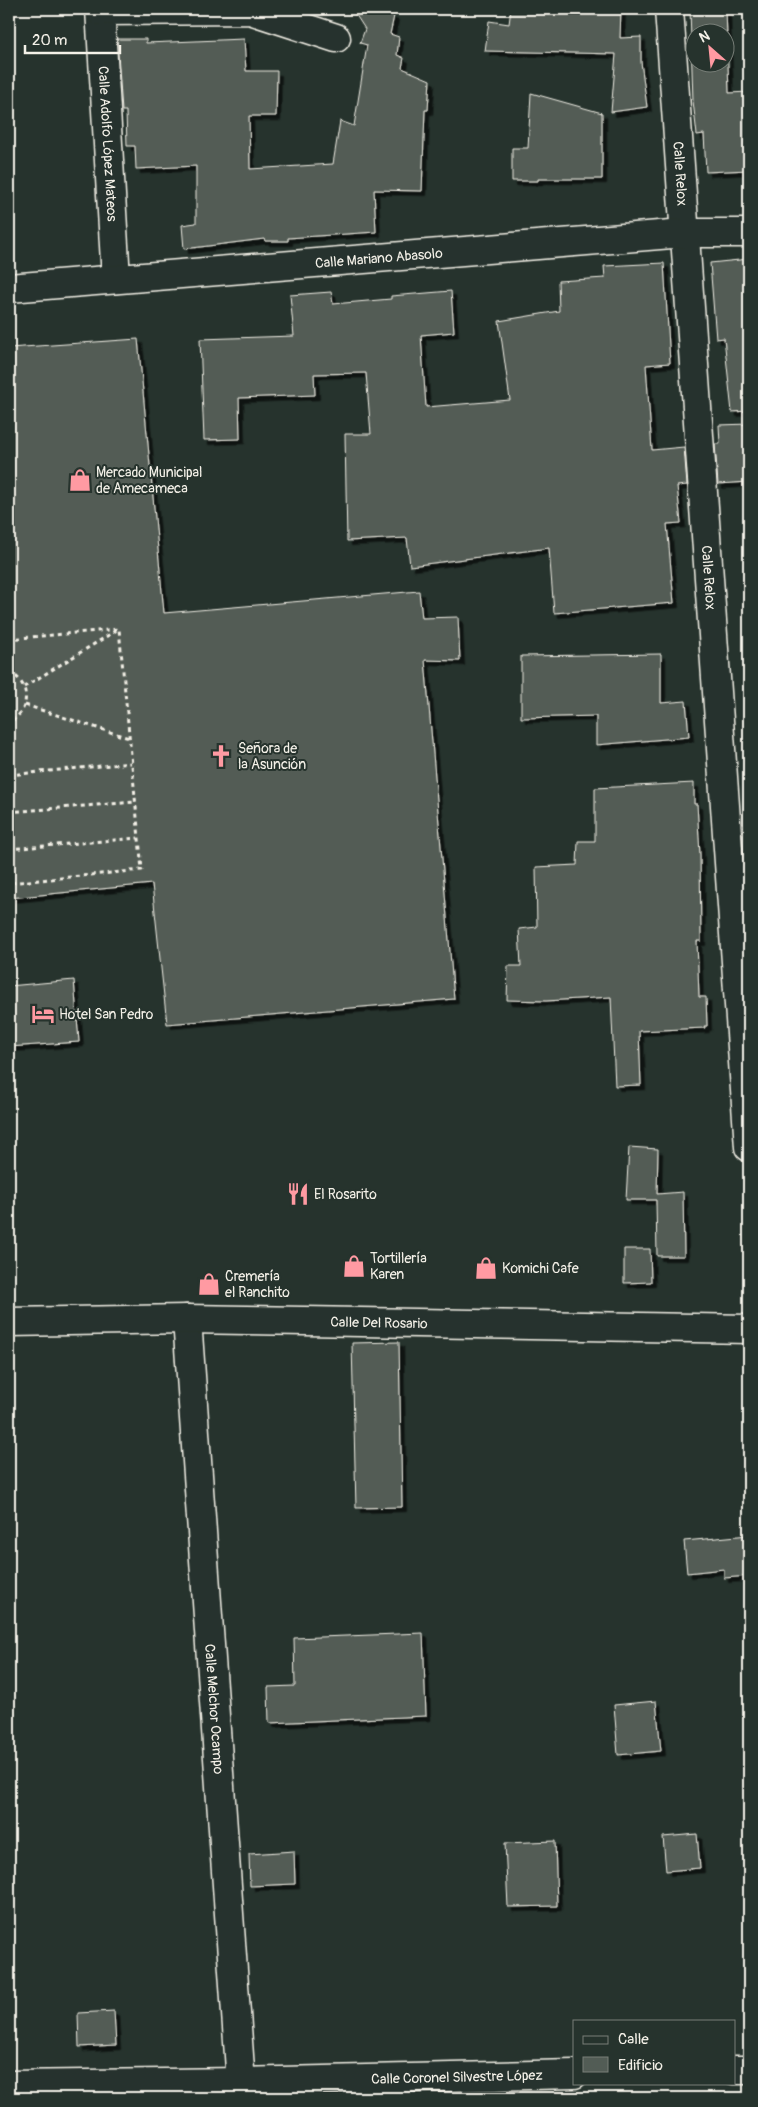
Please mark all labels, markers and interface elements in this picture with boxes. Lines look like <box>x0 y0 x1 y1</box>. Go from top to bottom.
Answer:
scale bar <box>25 22 120 54</box>
north arrow <box>686 22 736 72</box>
text: N <box>696 27 712 47</box>
text: 20 m <box>32 31 67 50</box>
street label: Calle Adolfo López Mateos <box>95 66 121 223</box>
street label: Calle Relox <box>670 141 691 206</box>
street label: Calle Mariano Abasolo <box>314 244 444 272</box>
place label: Mercado Municipal de Amecameca <box>96 464 202 497</box>
shop icon: Mercado Municipal de Amecameca <box>67 467 93 493</box>
street label: Calle Relox <box>698 545 720 610</box>
place label: Señora de la Asunción <box>238 740 306 773</box>
church icon: Señora de la Asunción <box>208 743 234 769</box>
hotel icon: Hotel San Pedro <box>30 1001 56 1027</box>
place label: Hotel San Pedro <box>59 1006 154 1023</box>
restaurant icon: El Rosarito <box>285 1181 311 1207</box>
place label: El Rosarito <box>314 1186 377 1203</box>
place label: Tortillería Karen <box>370 1250 427 1283</box>
shop icon: Tortillería Karen <box>341 1253 367 1279</box>
shop icon: Komichi Cafe <box>473 1255 499 1281</box>
place label: Komichi Cafe <box>502 1260 579 1277</box>
place label: Cremería el Ranchito <box>225 1268 290 1301</box>
shop icon: Cremería el Ranchito <box>196 1271 222 1297</box>
street label: Calle Del Rosario <box>330 1313 428 1332</box>
street label: Calle Melchor Ocampo <box>201 1643 228 1775</box>
legend <box>573 2020 736 2084</box>
text: Calle <box>618 2030 649 2049</box>
text: Edificio <box>618 2056 663 2075</box>
street label: Calle Coronel Silvestre López <box>371 2066 543 2087</box>

